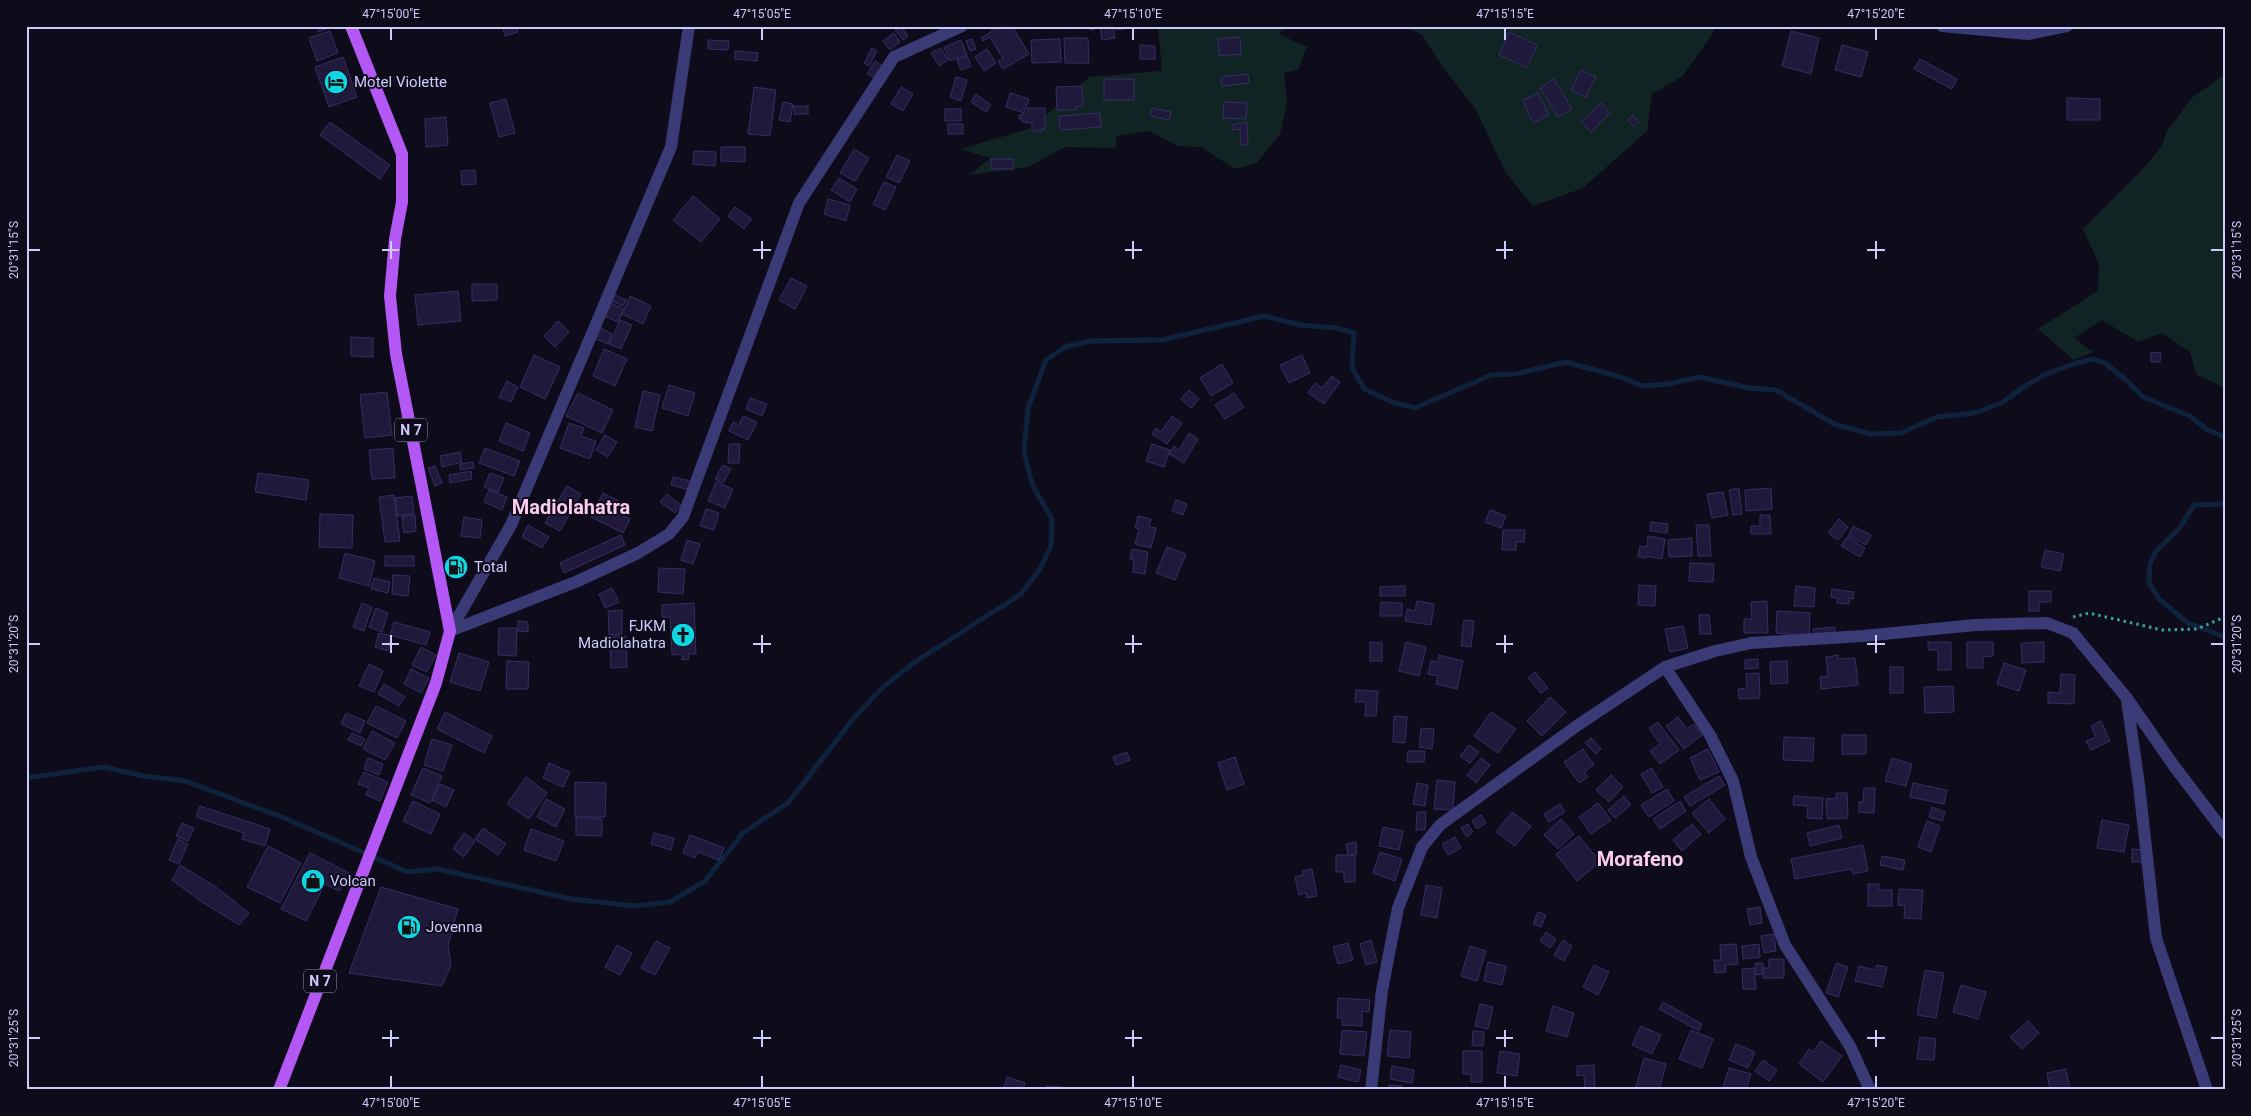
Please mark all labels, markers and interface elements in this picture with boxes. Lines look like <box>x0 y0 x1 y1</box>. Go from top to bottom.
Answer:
text: 47°15'00"E <box>362 7 420 21</box>
text: 47°15'05"E <box>733 7 791 21</box>
text: 47°15'10"E <box>1104 7 1162 21</box>
text: 47°15'15"E <box>1476 7 1534 21</box>
text: 47°15'20"E <box>1847 7 1905 21</box>
hotel icon: Motel Violette <box>323 69 349 95</box>
place label: Motel Violette <box>354 73 447 91</box>
text: 20°31'15"S <box>7 221 21 279</box>
text: 20°31'15"S <box>2230 221 2244 279</box>
road number: N 7 <box>395 418 427 442</box>
district label: Madiolahatra <box>512 495 631 519</box>
fuel station icon: Total <box>443 554 469 580</box>
place label: Total <box>474 558 508 576</box>
text: 20°31'20"S <box>7 615 21 673</box>
text: 20°31'20"S <box>2230 615 2244 673</box>
place label: FJKM Madiolahatra <box>578 617 666 652</box>
church icon: FJKM Madiolahatra <box>670 622 696 648</box>
district label: Morafeno <box>1597 847 1683 871</box>
shop icon: Volcan <box>300 868 326 894</box>
place label: Volcan <box>330 872 376 890</box>
fuel station icon: Jovenna <box>396 914 422 940</box>
place label: Jovenna <box>426 918 483 936</box>
road number: N 7 <box>304 969 336 992</box>
text: 20°31'25"S <box>7 1009 21 1067</box>
text: 20°31'25"S <box>2230 1009 2244 1067</box>
text: 47°15'00"E <box>362 1096 420 1110</box>
text: 47°15'05"E <box>733 1096 791 1110</box>
text: 47°15'10"E <box>1104 1096 1162 1110</box>
text: 47°15'15"E <box>1476 1096 1534 1110</box>
text: 47°15'20"E <box>1847 1096 1905 1110</box>

